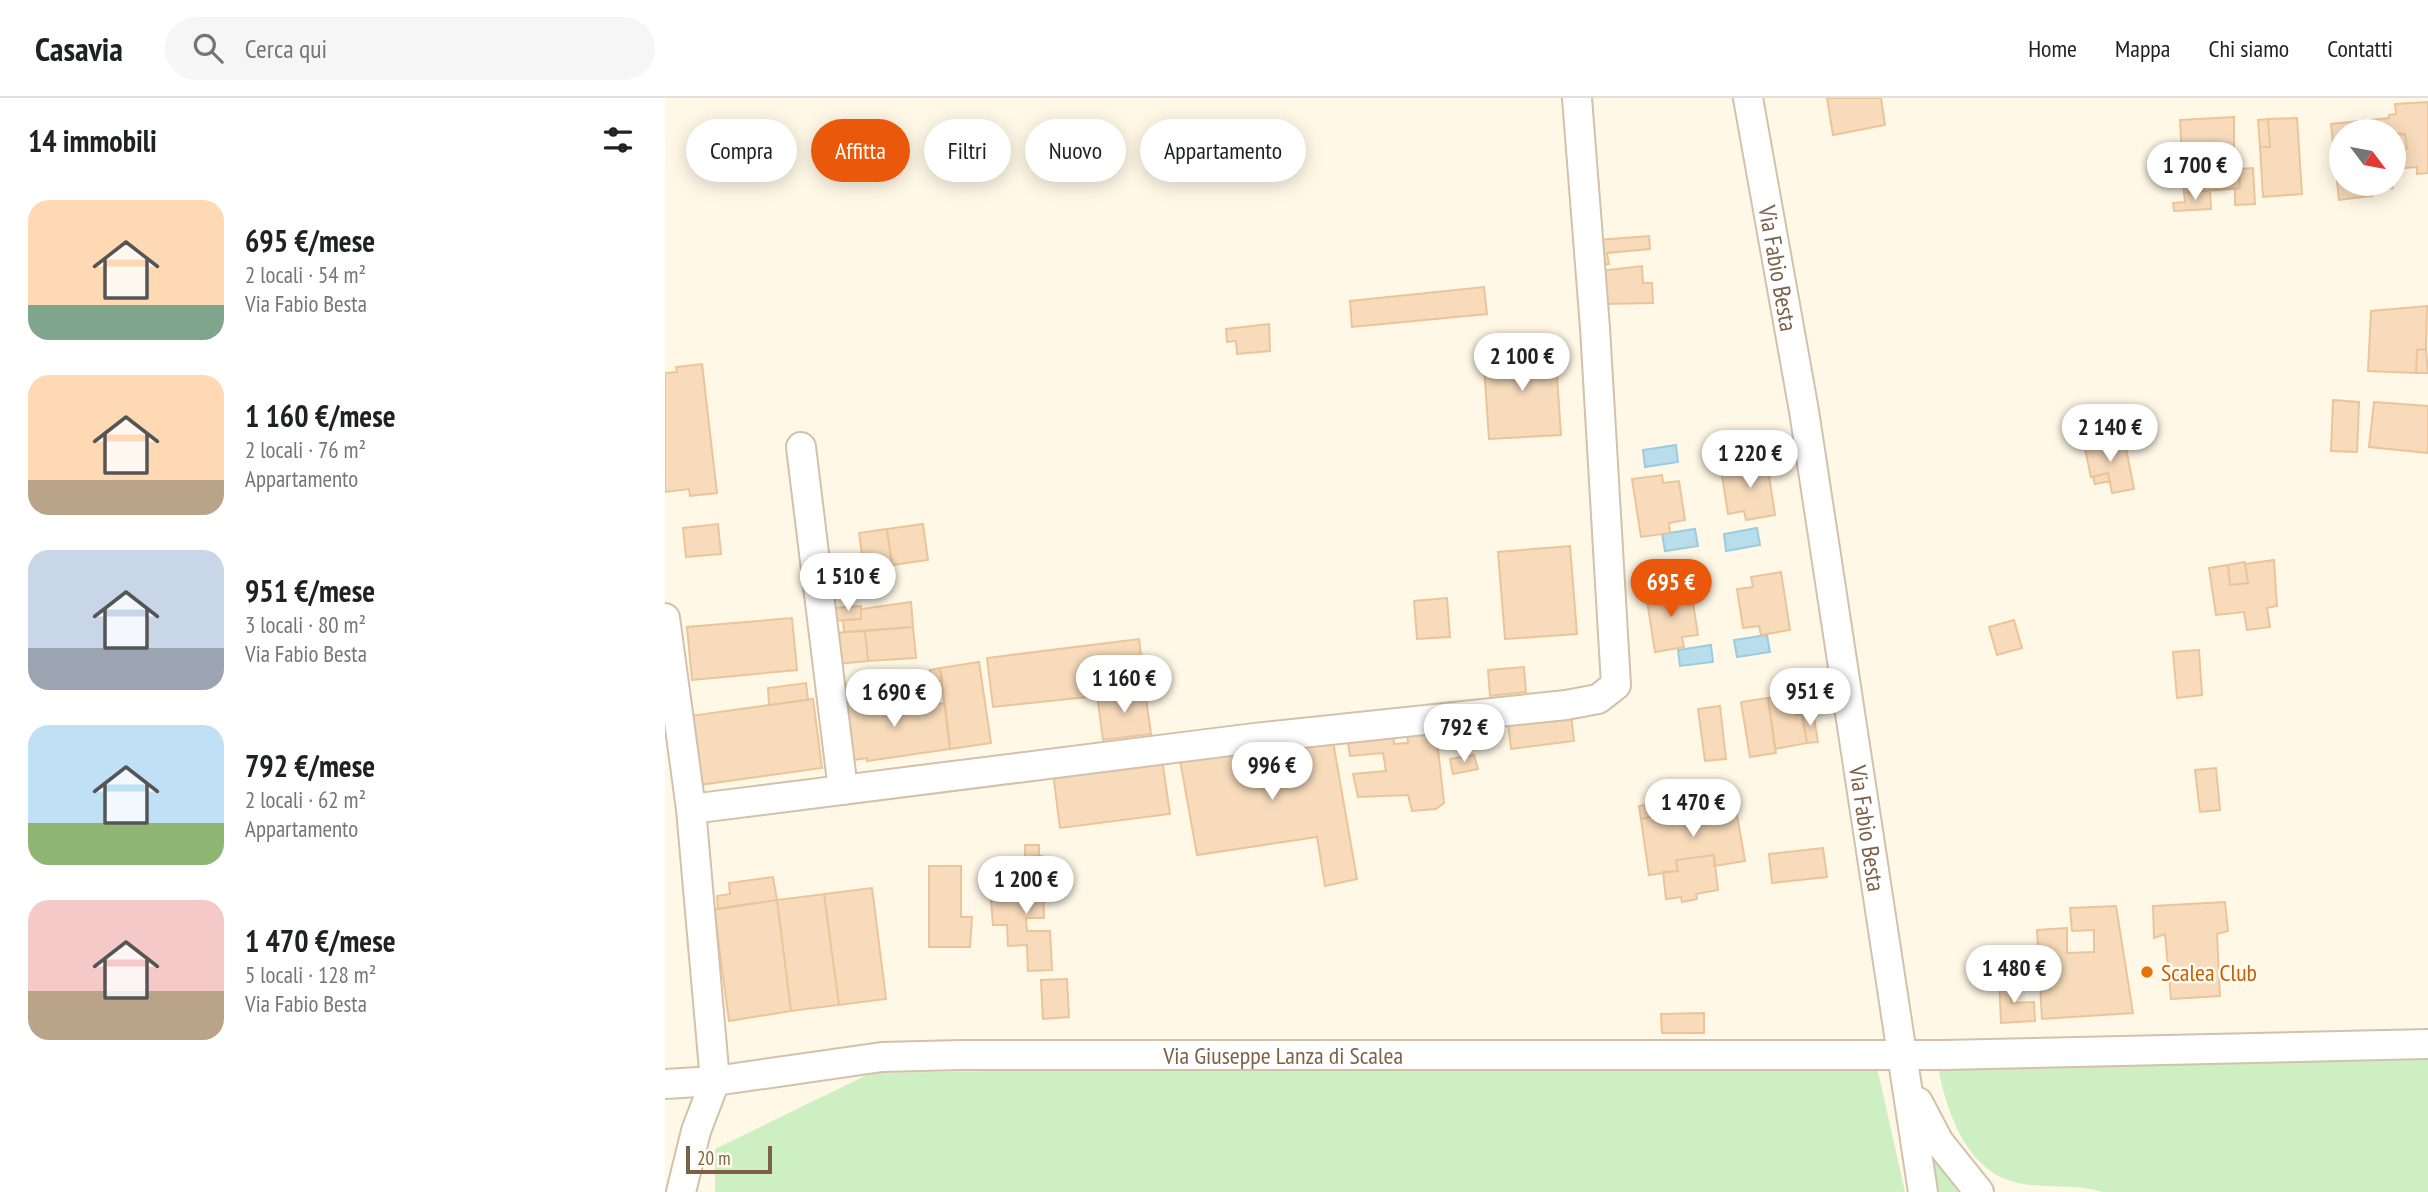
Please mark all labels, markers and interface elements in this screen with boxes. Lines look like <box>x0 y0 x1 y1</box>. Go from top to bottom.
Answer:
search box <box>165 17 655 80</box>
text: Casavia <box>35 27 123 70</box>
icon: search <box>189 29 227 67</box>
text: Cerca qui <box>245 32 327 65</box>
text: Home <box>2028 33 2077 64</box>
text: Mappa <box>2115 33 2170 64</box>
text: Chi siamo <box>2208 33 2289 64</box>
text: Contatti <box>2327 33 2393 64</box>
chip: Compra <box>686 119 797 182</box>
chip: Affitta <box>811 119 910 182</box>
chip: Filtri <box>924 119 1011 182</box>
chip: Nuovo <box>1025 119 1126 182</box>
chip: Appartamento <box>1140 119 1306 182</box>
north arrow <box>2329 119 2406 196</box>
map controls <box>2329 119 2406 196</box>
text: 14 immobili <box>28 121 157 160</box>
icon: filters <box>599 121 637 159</box>
pin: 1 700 € <box>2130 142 2260 202</box>
text: 1 700 € <box>2163 150 2227 179</box>
street label: Via Fabio Besta <box>1752 202 1805 334</box>
text: 695 €/mese <box>245 221 375 260</box>
icon: home <box>84 228 168 312</box>
text: 2 locali · 54 m² <box>245 260 366 289</box>
text: Via Fabio Besta <box>245 289 367 318</box>
pin: 2 100 € <box>1457 334 1587 393</box>
text: 2 100 € <box>1490 341 1554 370</box>
text: 1 160 €/mese <box>245 396 396 435</box>
icon: home <box>84 403 168 487</box>
pin: 2 140 € <box>2045 404 2175 464</box>
text: 2 140 € <box>2078 412 2142 441</box>
pin: 1 220 € <box>1685 430 1815 490</box>
text: 2 locali · 76 m² <box>245 435 366 464</box>
text: 1 220 € <box>1718 438 1782 467</box>
text: Appartamento <box>245 464 358 493</box>
pin: 1 510 € <box>783 554 913 613</box>
pin: 695 € <box>1622 560 1720 619</box>
text: 1 510 € <box>816 561 880 590</box>
text: 695 € <box>1647 567 1695 596</box>
text: 951 €/mese <box>245 571 375 610</box>
icon: home <box>84 578 168 662</box>
text: 3 locali · 80 m² <box>245 610 366 639</box>
text: Via Fabio Besta <box>245 639 367 668</box>
pin: 1 160 € <box>1059 656 1189 715</box>
text: 1 160 € <box>1092 663 1156 692</box>
pin: 951 € <box>1761 668 1859 728</box>
pin: 1 690 € <box>829 670 959 729</box>
text: 951 € <box>1786 676 1834 705</box>
text: 1 690 € <box>862 677 926 706</box>
pin: 792 € <box>1415 704 1513 764</box>
text: 792 € <box>1440 712 1488 741</box>
pin: 996 € <box>1223 742 1321 802</box>
text: 792 €/mese <box>245 746 375 785</box>
text: 996 € <box>1248 750 1296 779</box>
icon: home <box>84 753 168 837</box>
street label: Via Fabio Besta <box>1843 762 1892 893</box>
pin: 1 470 € <box>1628 780 1758 839</box>
text: 2 locali · 62 m² <box>245 785 366 814</box>
text: 1 470 € <box>1661 787 1725 816</box>
text: Appartamento <box>245 814 358 843</box>
pin: 1 200 € <box>961 856 1091 916</box>
text: 1 200 € <box>994 864 1058 893</box>
text: 1 470 €/mese <box>245 921 396 960</box>
icon: home <box>84 928 168 1012</box>
pin: 1 480 € <box>1949 946 2079 1005</box>
text: 1 480 € <box>1982 953 2046 982</box>
place label: Scalea Club <box>2161 957 2257 988</box>
text: 5 locali · 128 m² <box>245 960 376 989</box>
marker: Scalea Club <box>2139 964 2155 980</box>
text: Via Fabio Besta <box>245 989 367 1018</box>
street label: Via Giuseppe Lanza di Scalea <box>1162 1040 1403 1071</box>
scale bar <box>686 1143 772 1175</box>
text: 20 m <box>697 1146 731 1170</box>

